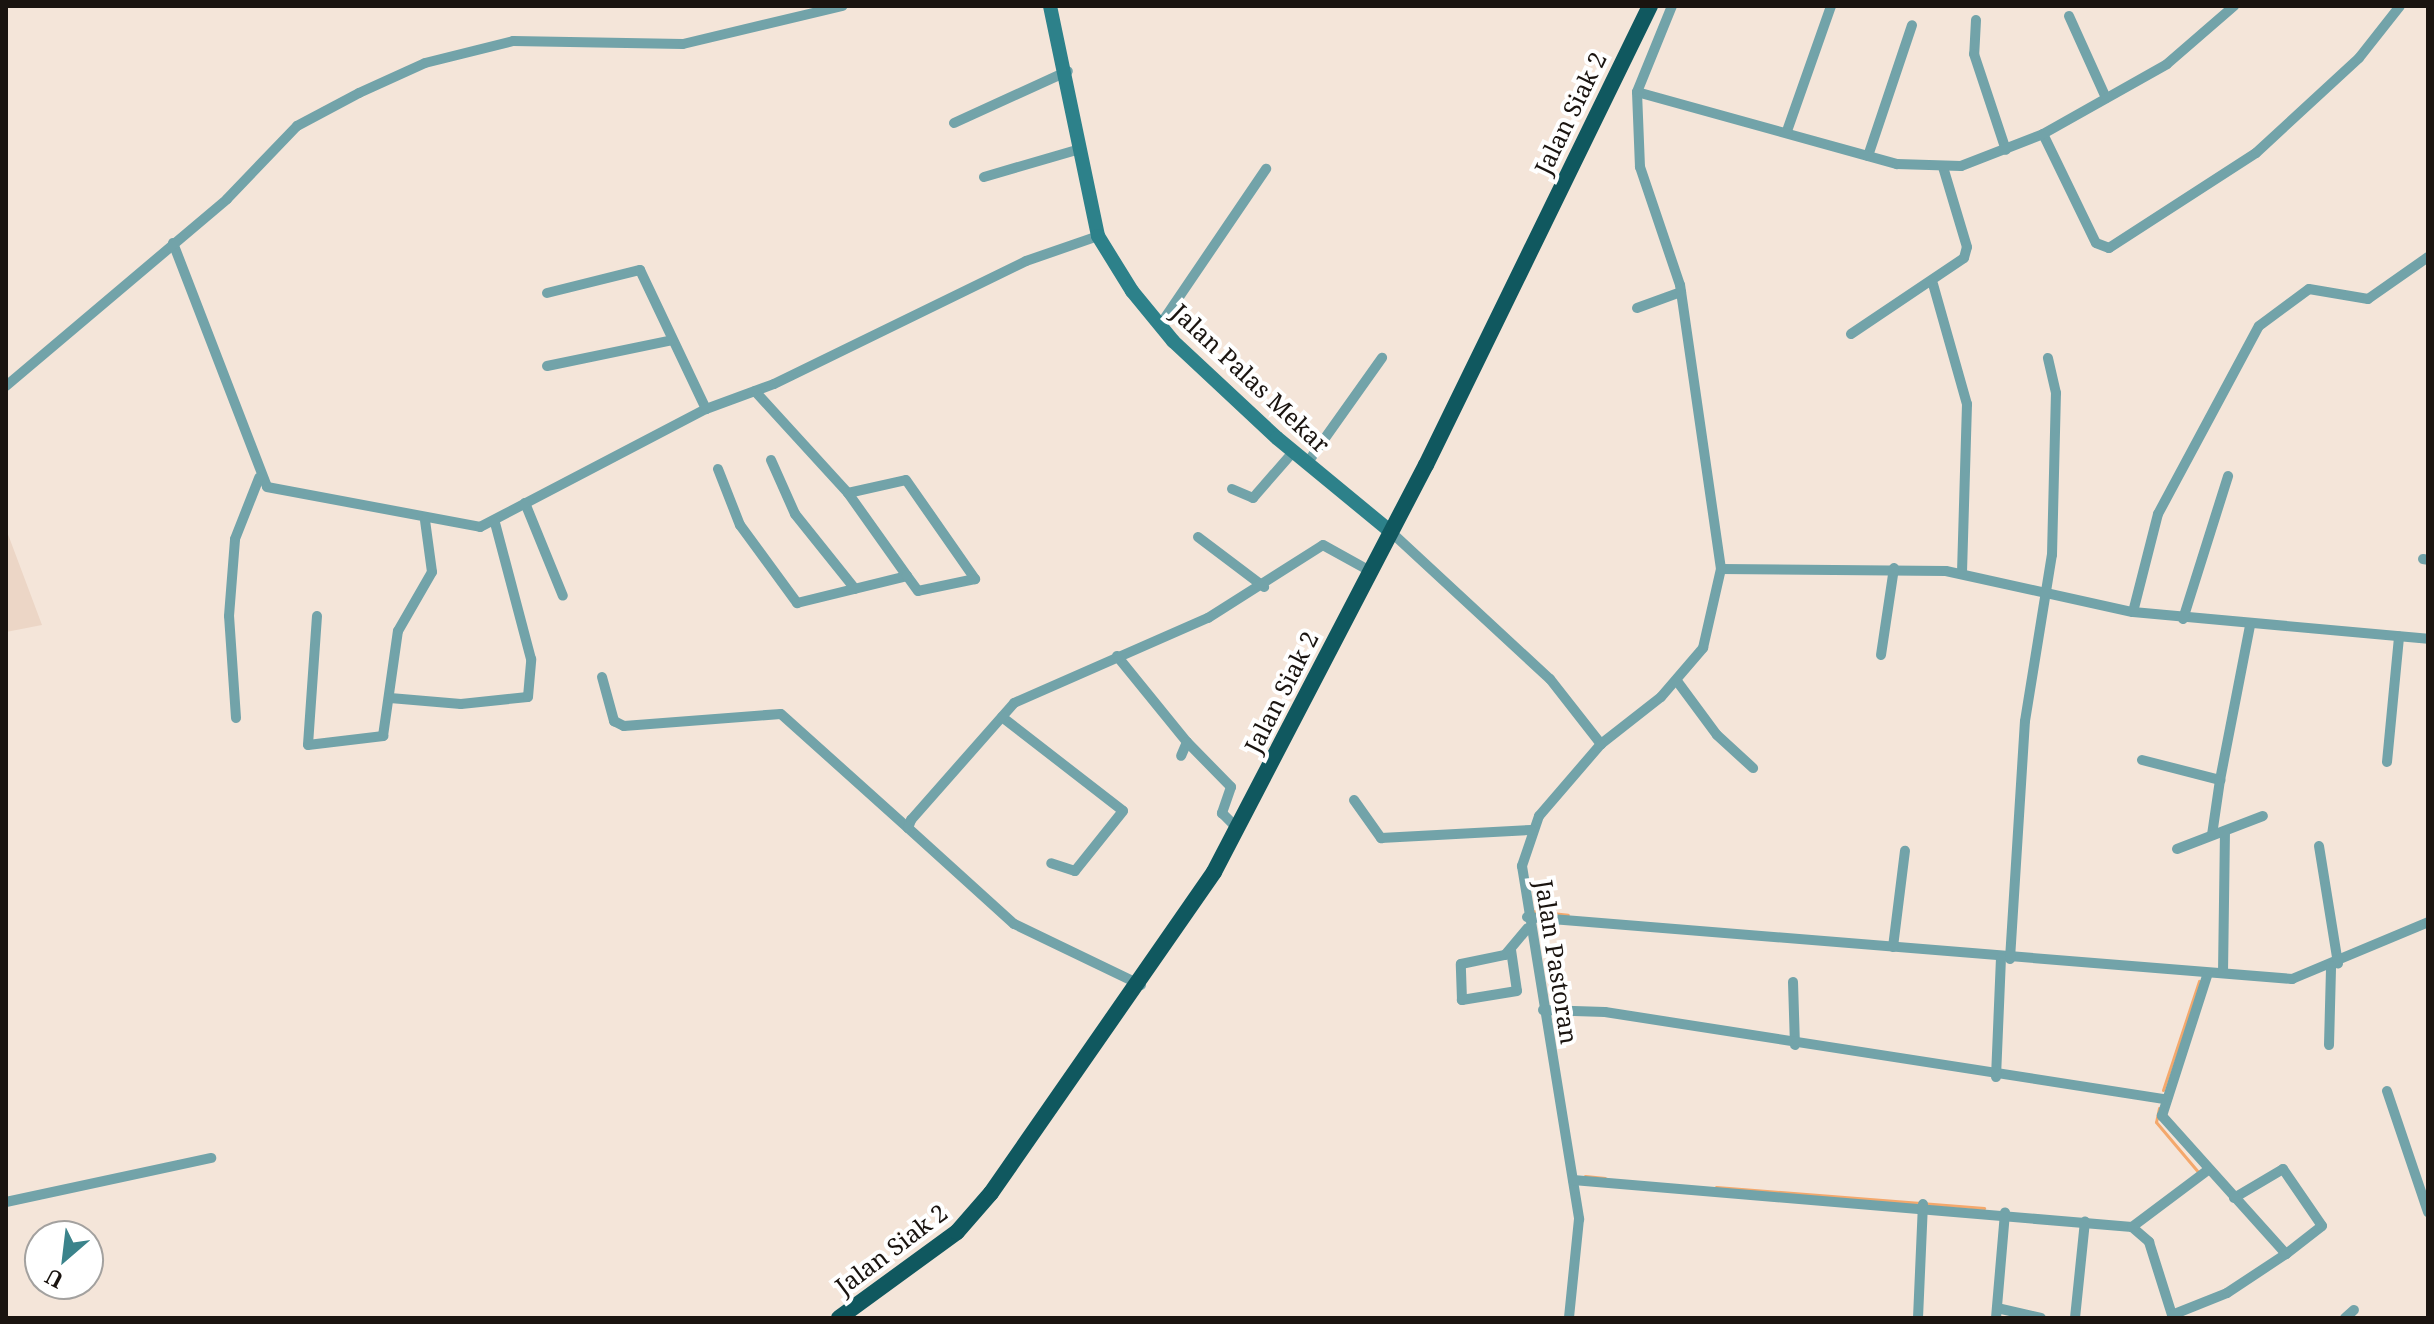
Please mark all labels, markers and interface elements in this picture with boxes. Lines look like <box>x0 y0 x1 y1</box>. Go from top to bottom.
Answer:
street label: Jalan Siak 2 <box>1528 47 1612 179</box>
street label: Jalan Palas Mekar <box>1166 298 1336 458</box>
street label: Jalan Siak 2 <box>1238 626 1324 758</box>
street label: Jalan Pastoran <box>1530 878 1584 1046</box>
street label: Jalan Siak 2 <box>829 1198 953 1300</box>
north arrow <box>24 1220 104 1300</box>
text: U <box>39 1262 68 1297</box>

